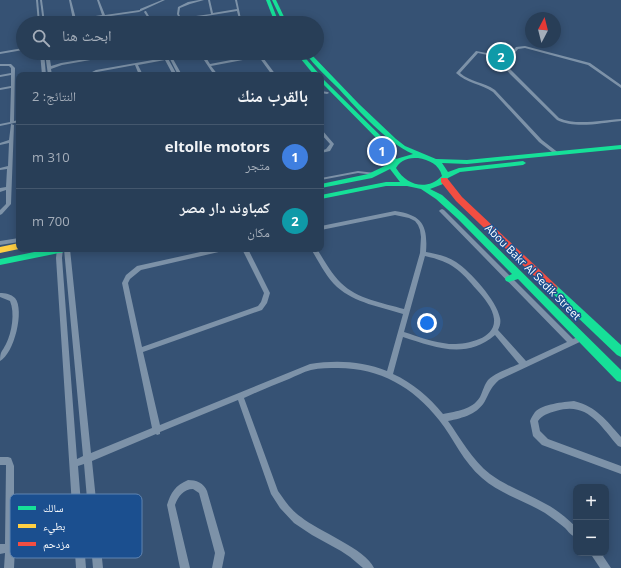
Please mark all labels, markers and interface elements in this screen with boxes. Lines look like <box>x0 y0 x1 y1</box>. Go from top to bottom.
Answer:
north arrow <box>525 12 561 48</box>
search box <box>16 16 324 60</box>
text: ابحث هنا <box>62 25 112 45</box>
icon: search <box>30 27 52 49</box>
pin: 2 <box>488 42 514 72</box>
text: بالقرب منك <box>237 84 308 107</box>
text: النتائج: 2 <box>32 87 76 105</box>
text: eltolle motors <box>165 136 270 156</box>
pin: 1 <box>369 136 395 166</box>
text: 310 m <box>32 148 70 166</box>
text: 1 <box>291 148 299 166</box>
text: متجر <box>245 156 270 174</box>
text: كمباوند دار مصر <box>180 197 270 217</box>
text: 700 m <box>32 212 70 230</box>
text: 2 <box>291 212 299 230</box>
street label: Abou Bakr Al Sedik Street <box>482 220 585 323</box>
text: مكان <box>247 223 270 241</box>
your location <box>417 313 437 333</box>
map controls <box>573 484 609 556</box>
button: + <box>573 484 609 520</box>
legend <box>10 494 142 558</box>
text: سالك <box>43 500 63 515</box>
text: بطيء <box>43 518 65 535</box>
button: − <box>573 520 609 556</box>
text: مزدحم <box>43 536 70 552</box>

